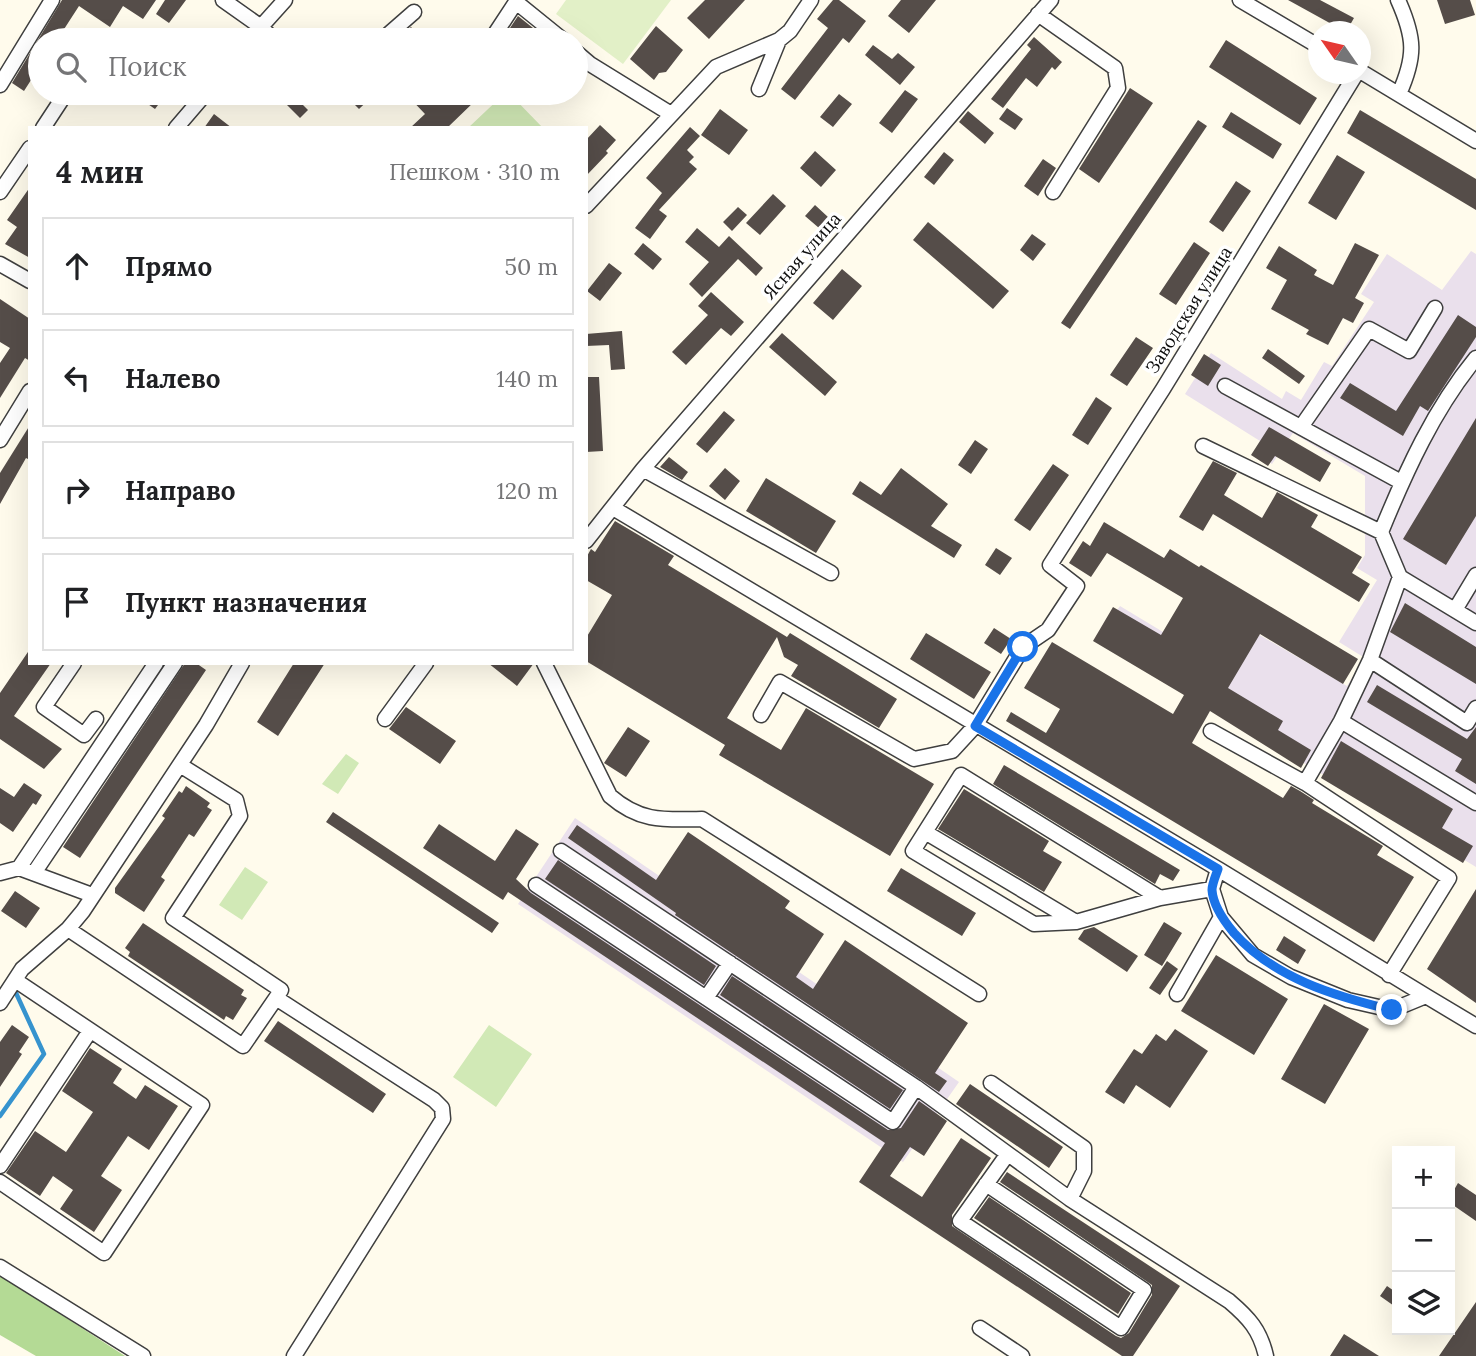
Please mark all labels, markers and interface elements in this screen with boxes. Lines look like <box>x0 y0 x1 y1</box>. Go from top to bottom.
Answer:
north arrow <box>1308 21 1371 84</box>
search box <box>28 28 588 105</box>
icon: search <box>52 48 90 86</box>
text: Поиск <box>108 50 187 83</box>
text: 4 мин <box>56 153 144 191</box>
text: Пешком · 310 m <box>389 157 560 186</box>
street label: Ясная улица <box>757 207 846 304</box>
street label: Заводская улица <box>1140 242 1237 378</box>
icon: ahead <box>58 247 96 285</box>
text: Прямо <box>125 250 212 283</box>
text: 50 m <box>505 252 558 281</box>
icon: left <box>58 359 96 397</box>
text: Налево <box>125 362 221 395</box>
text: 140 m <box>496 364 558 393</box>
icon: right <box>58 471 96 509</box>
text: Направо <box>125 474 236 507</box>
text: 120 m <box>496 476 558 505</box>
icon: arrive <box>58 583 96 621</box>
text: Пункт назначения <box>125 586 367 619</box>
route start <box>1007 631 1038 662</box>
route end <box>1376 994 1407 1025</box>
map controls <box>1392 1146 1455 1335</box>
button: + <box>1392 1146 1455 1209</box>
button: − <box>1392 1209 1455 1272</box>
button: layers <box>1392 1272 1455 1335</box>

